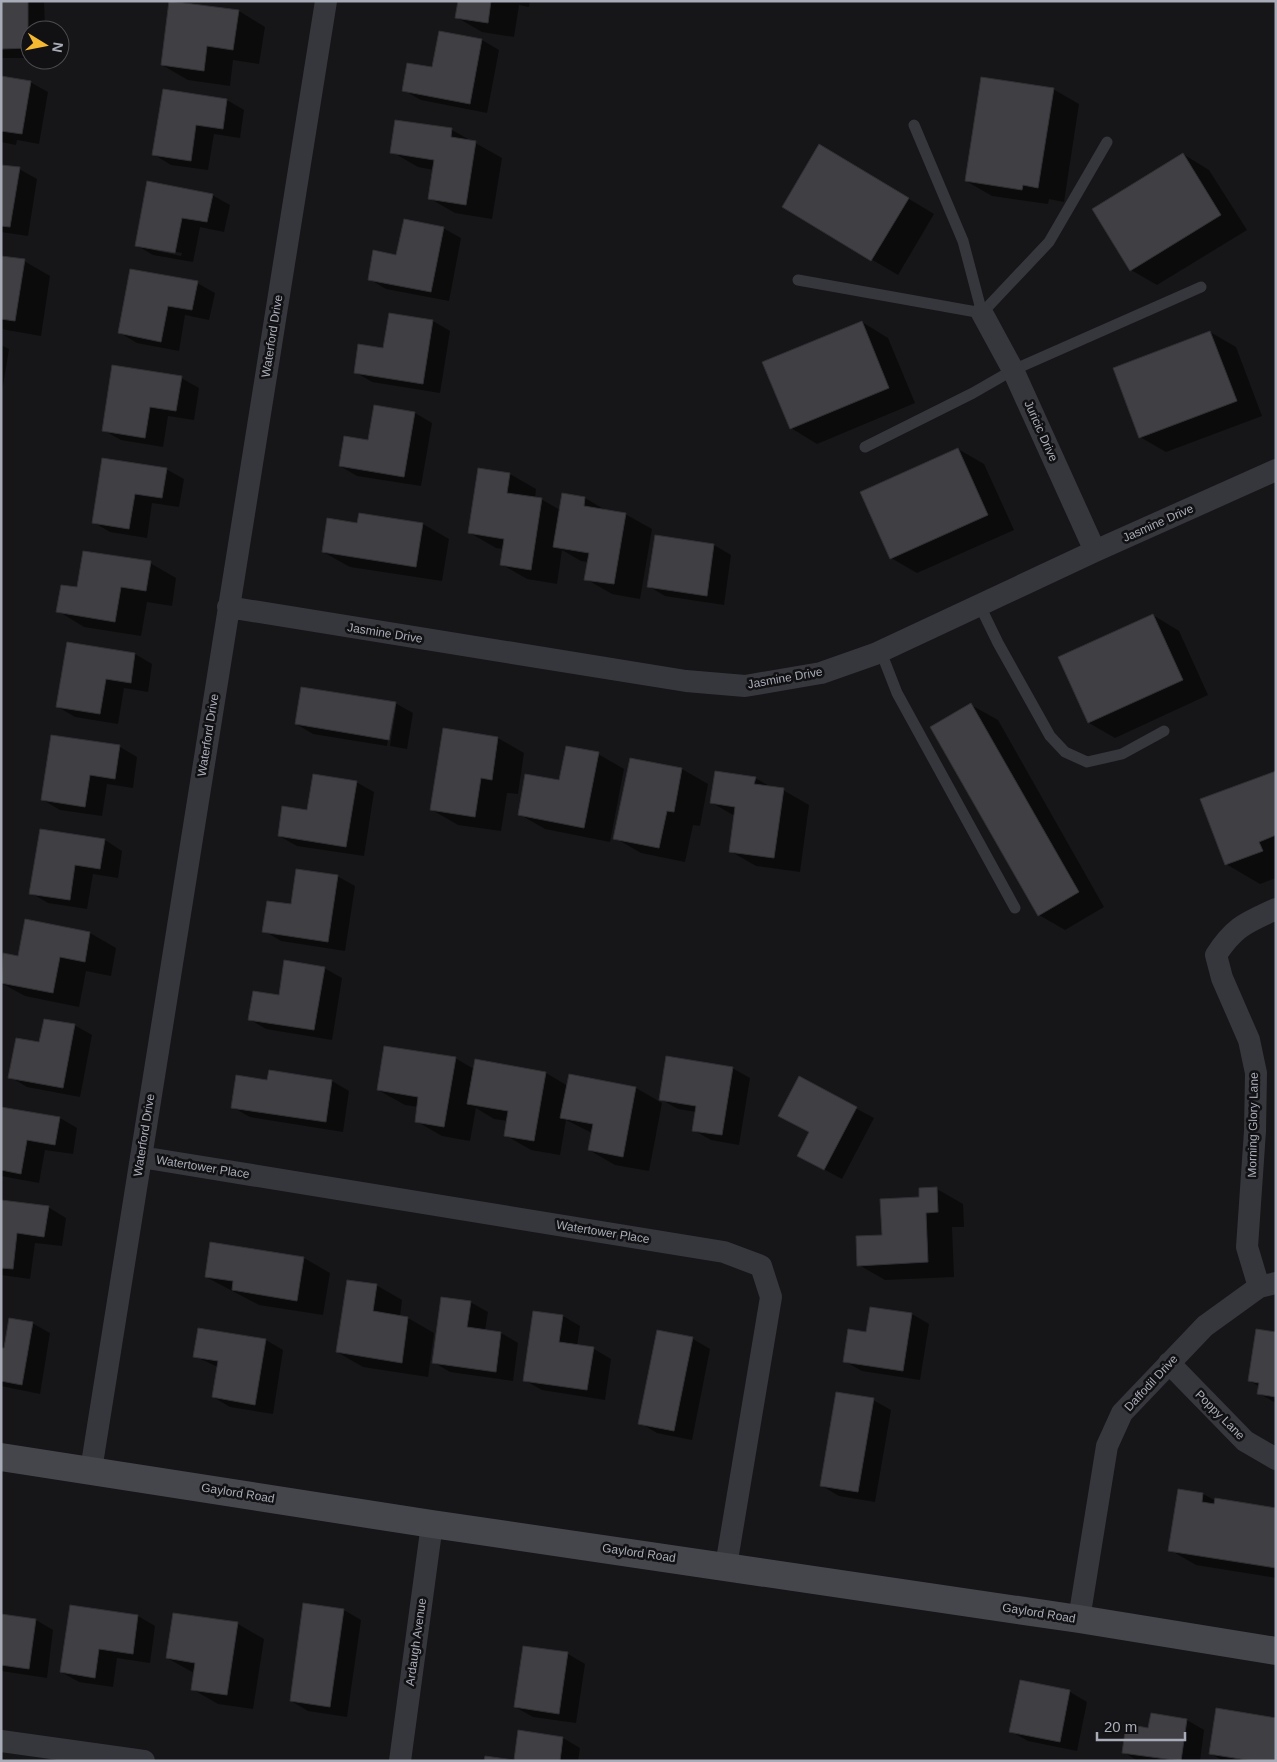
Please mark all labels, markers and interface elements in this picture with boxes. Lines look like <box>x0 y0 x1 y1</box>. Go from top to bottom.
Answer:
north arrow <box>20 20 70 70</box>
text: N <box>49 41 67 54</box>
street label: Waterford Drive <box>259 293 286 378</box>
street label: Juricic Drive <box>1021 398 1061 464</box>
street label: Jasmine Drive <box>1120 501 1196 545</box>
street label: Jasmine Drive <box>346 620 424 646</box>
street label: Jasmine Drive <box>746 664 824 691</box>
street label: Waterford Drive <box>195 692 222 777</box>
street label: Morning Glory Lane <box>1245 1072 1261 1178</box>
street label: Waterford Drive <box>131 1092 158 1177</box>
street label: Watertower Place <box>155 1153 251 1181</box>
street label: Watertower Place <box>555 1218 651 1246</box>
street label: Daffodil Drive <box>1121 1352 1181 1414</box>
street label: Poppy Lane <box>1192 1387 1248 1443</box>
street label: Gaylord Road <box>200 1480 276 1506</box>
street label: Gaylord Road <box>601 1541 677 1565</box>
street label: Ardaugh Avenue <box>403 1597 429 1687</box>
street label: Gaylord Road <box>1001 1600 1077 1626</box>
scale bar <box>1097 1710 1184 1742</box>
text: 20 m <box>1104 1718 1137 1735</box>

